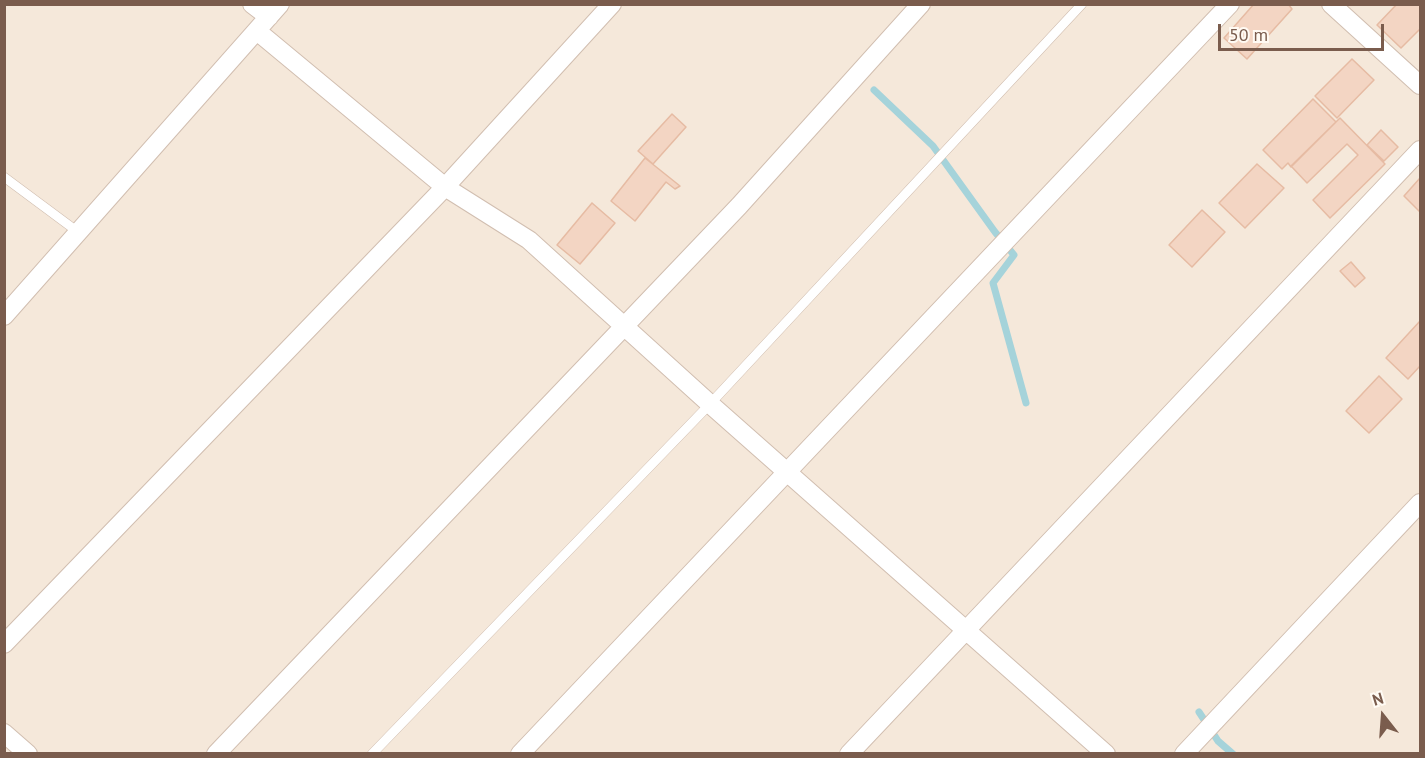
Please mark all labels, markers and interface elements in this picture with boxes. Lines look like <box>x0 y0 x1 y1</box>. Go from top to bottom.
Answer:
scale bar <box>1221 12 1388 50</box>
text: 50 m <box>1229 23 1268 46</box>
north arrow <box>1353 686 1413 746</box>
text: N <box>1370 688 1386 710</box>

